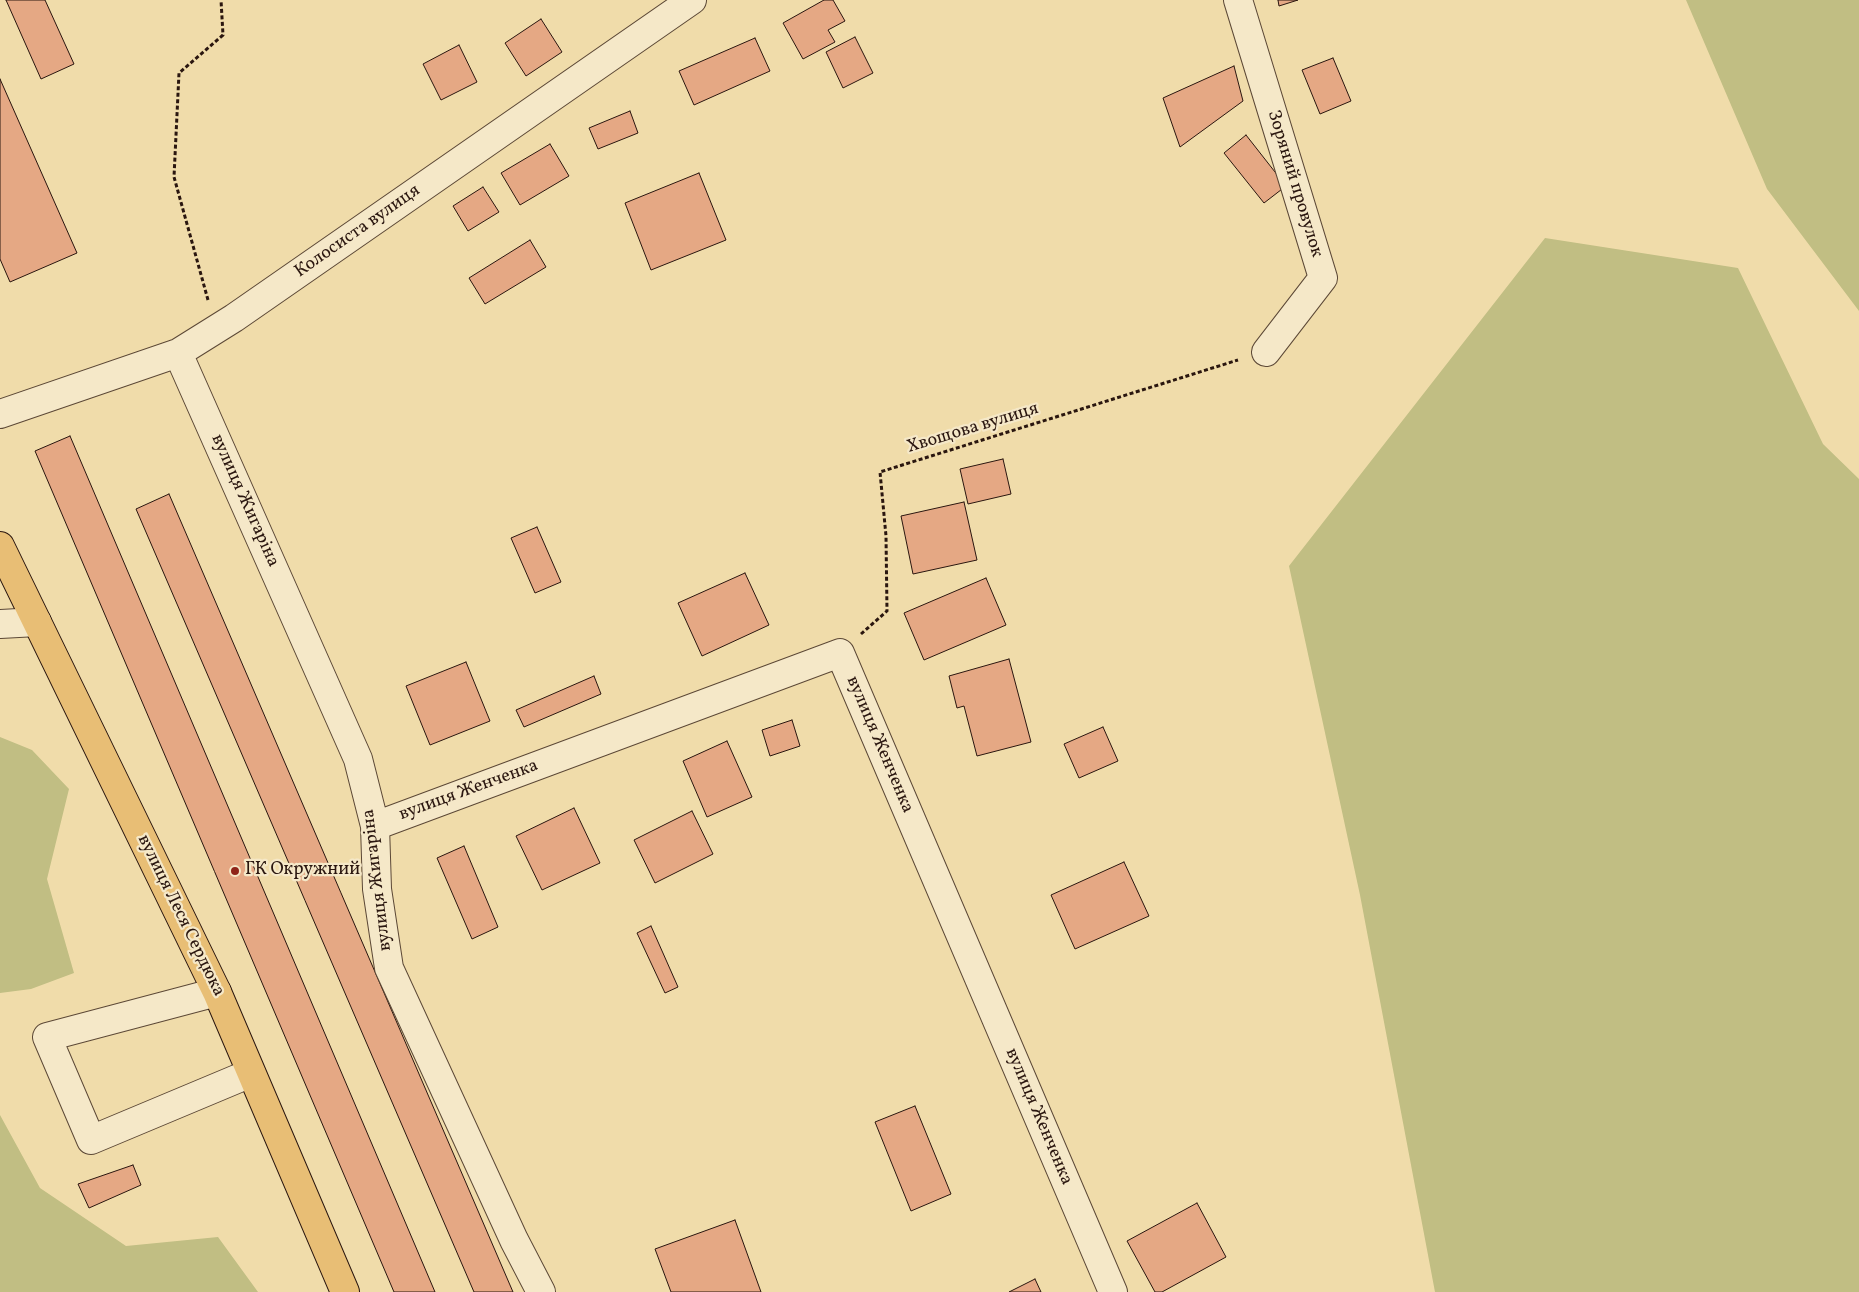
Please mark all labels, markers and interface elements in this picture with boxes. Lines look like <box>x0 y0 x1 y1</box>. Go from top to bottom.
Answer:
street label: Зоряний провулок <box>1261 108 1327 260</box>
street label: Колосиста вулиця <box>291 181 425 283</box>
street label: Хвощова вулиця <box>905 399 1041 459</box>
street label: вулиця Жигаріна <box>205 431 283 571</box>
street label: вулиця Женченка <box>840 673 918 817</box>
street label: вулиця Женченка <box>396 756 542 826</box>
street label: вулиця Жигаріна <box>359 808 397 952</box>
street label: вулиця Леся Сердюка <box>131 832 229 1000</box>
place label: ГК Окружний <box>245 860 360 882</box>
marker: ГК Окружний <box>229 865 241 877</box>
street label: вулиця Женченка <box>999 1045 1077 1189</box>

